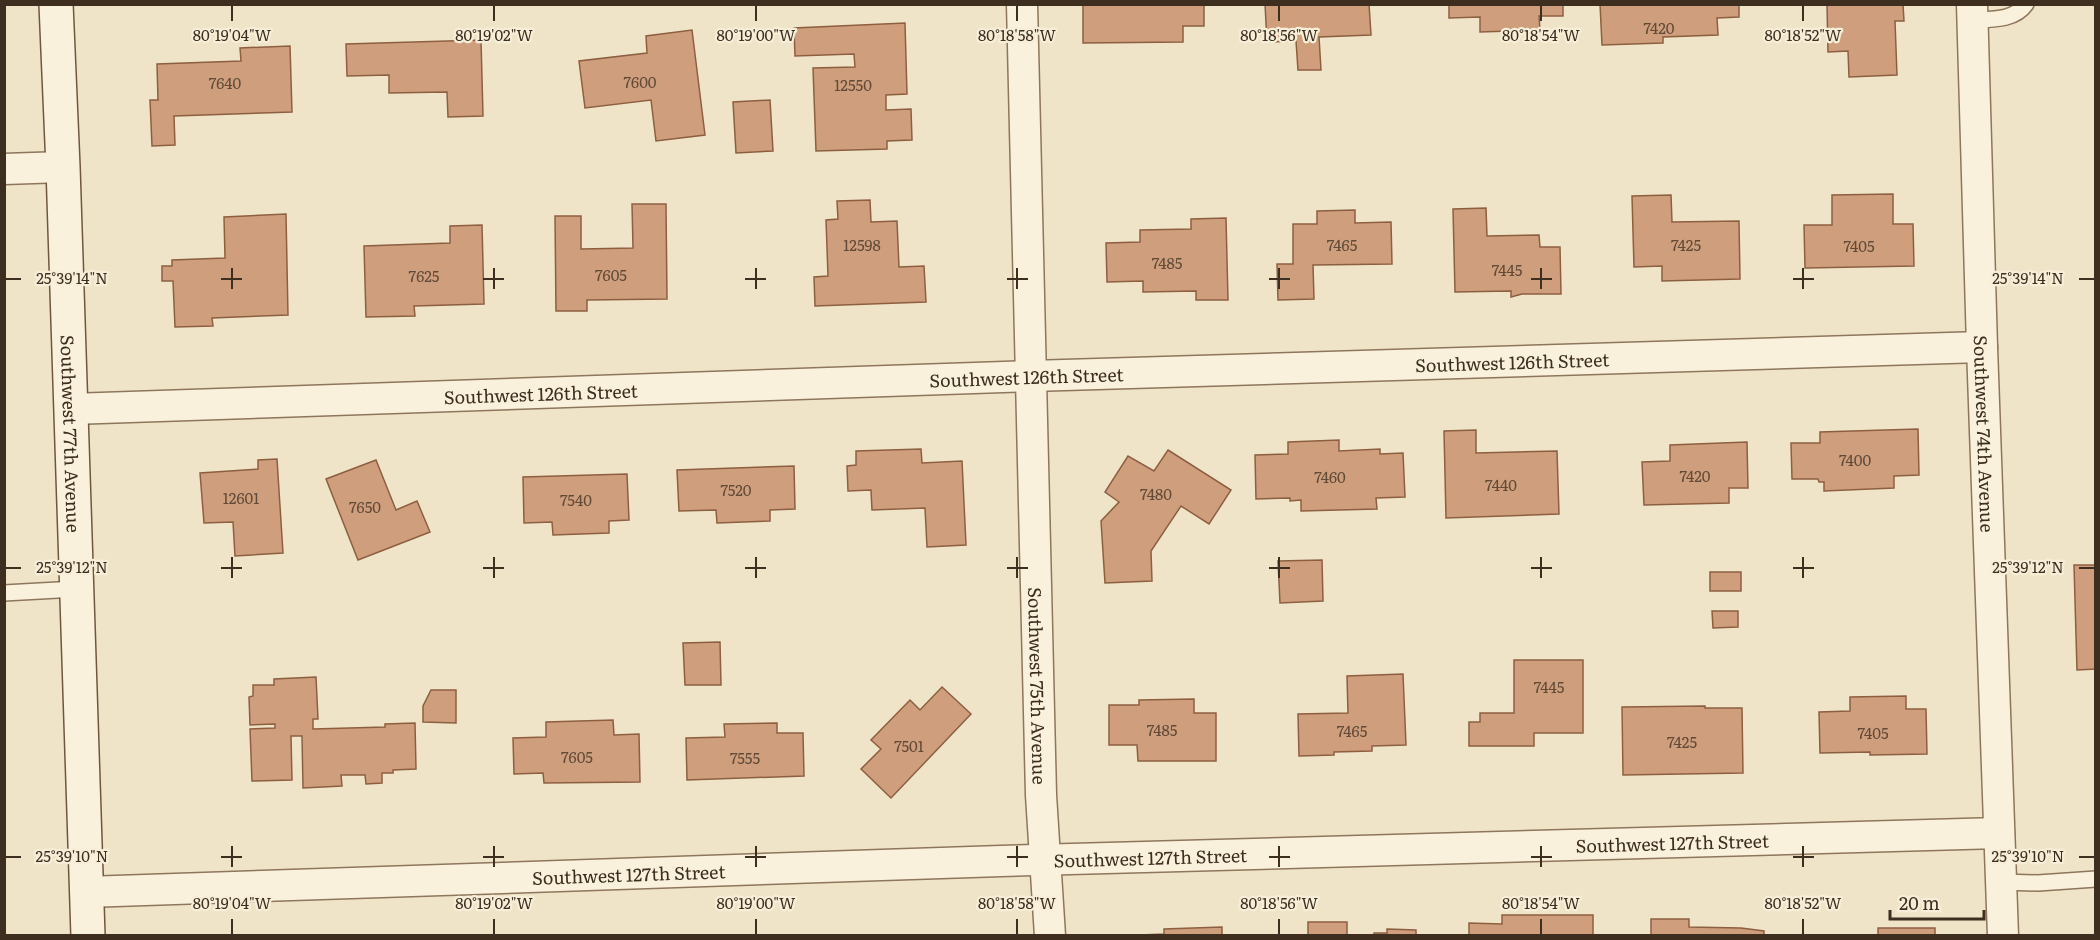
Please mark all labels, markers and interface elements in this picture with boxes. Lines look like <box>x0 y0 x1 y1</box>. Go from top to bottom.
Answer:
house number: 7420 <box>1643 16 1675 39</box>
text: 80°19'04"W <box>193 23 272 46</box>
text: 80°19'02"W <box>455 23 533 46</box>
text: 80°19'00"W <box>717 23 796 46</box>
text: 80°18'58"W <box>978 23 1057 46</box>
text: 80°18'56"W <box>1240 23 1318 46</box>
text: 80°18'54"W <box>1502 23 1581 46</box>
text: 80°18'52"W <box>1764 23 1842 46</box>
house number: 7600 <box>623 70 657 93</box>
house number: 7640 <box>209 71 242 94</box>
house number: 12550 <box>834 73 872 96</box>
house number: 12598 <box>843 233 881 256</box>
house number: 7465 <box>1327 233 1358 256</box>
house number: 7425 <box>1671 233 1701 256</box>
house number: 7405 <box>1843 234 1875 257</box>
house number: 7485 <box>1152 251 1183 274</box>
house number: 7445 <box>1492 258 1523 281</box>
house number: 7605 <box>595 263 627 286</box>
house number: 7625 <box>409 264 440 287</box>
text: 25°39'14"N <box>36 266 108 289</box>
text: 25°39'14"N <box>1992 266 2064 289</box>
street label: Southwest 77th Avenue <box>55 334 88 533</box>
street label: Southwest 74th Avenue <box>1968 335 2002 533</box>
street label: Southwest 126th Street <box>1415 345 1610 378</box>
street label: Southwest 126th Street <box>929 360 1125 393</box>
street label: Southwest 126th Street <box>443 376 639 410</box>
house number: 7400 <box>1839 448 1871 471</box>
house number: 7420 <box>1679 464 1711 487</box>
house number: 7460 <box>1314 465 1346 488</box>
house number: 7440 <box>1485 473 1517 496</box>
house number: 7520 <box>721 478 752 501</box>
house number: 7480 <box>1140 482 1172 505</box>
house number: 12601 <box>223 486 259 509</box>
house number: 7540 <box>560 488 592 511</box>
house number: 7650 <box>349 495 381 518</box>
text: 25°39'12"N <box>36 555 108 578</box>
text: 25°39'12"N <box>1992 555 2064 578</box>
street label: Southwest 75th Avenue <box>1023 587 1054 785</box>
house number: 7445 <box>1534 675 1565 698</box>
house number: 7485 <box>1147 718 1178 741</box>
house number: 7465 <box>1337 719 1368 742</box>
house number: 7405 <box>1857 721 1889 744</box>
house number: 7425 <box>1667 730 1697 753</box>
house number: 7501 <box>894 734 924 757</box>
house number: 7605 <box>561 745 593 768</box>
house number: 7555 <box>730 746 760 769</box>
street label: Southwest 127th Street <box>1575 826 1770 858</box>
street label: Southwest 127th Street <box>1053 841 1248 873</box>
text: 25°39'10"N <box>36 844 108 867</box>
text: 25°39'10"N <box>1992 844 2064 867</box>
street label: Southwest 127th Street <box>531 857 727 890</box>
scale bar <box>1890 883 1984 921</box>
text: 20 m <box>1899 889 1940 916</box>
text: 80°19'04"W <box>193 891 272 914</box>
text: 80°19'02"W <box>455 891 533 914</box>
text: 80°19'00"W <box>717 891 796 914</box>
text: 80°18'58"W <box>978 891 1057 914</box>
text: 80°18'56"W <box>1240 891 1318 914</box>
text: 80°18'54"W <box>1502 891 1581 914</box>
text: 80°18'52"W <box>1764 891 1842 914</box>

